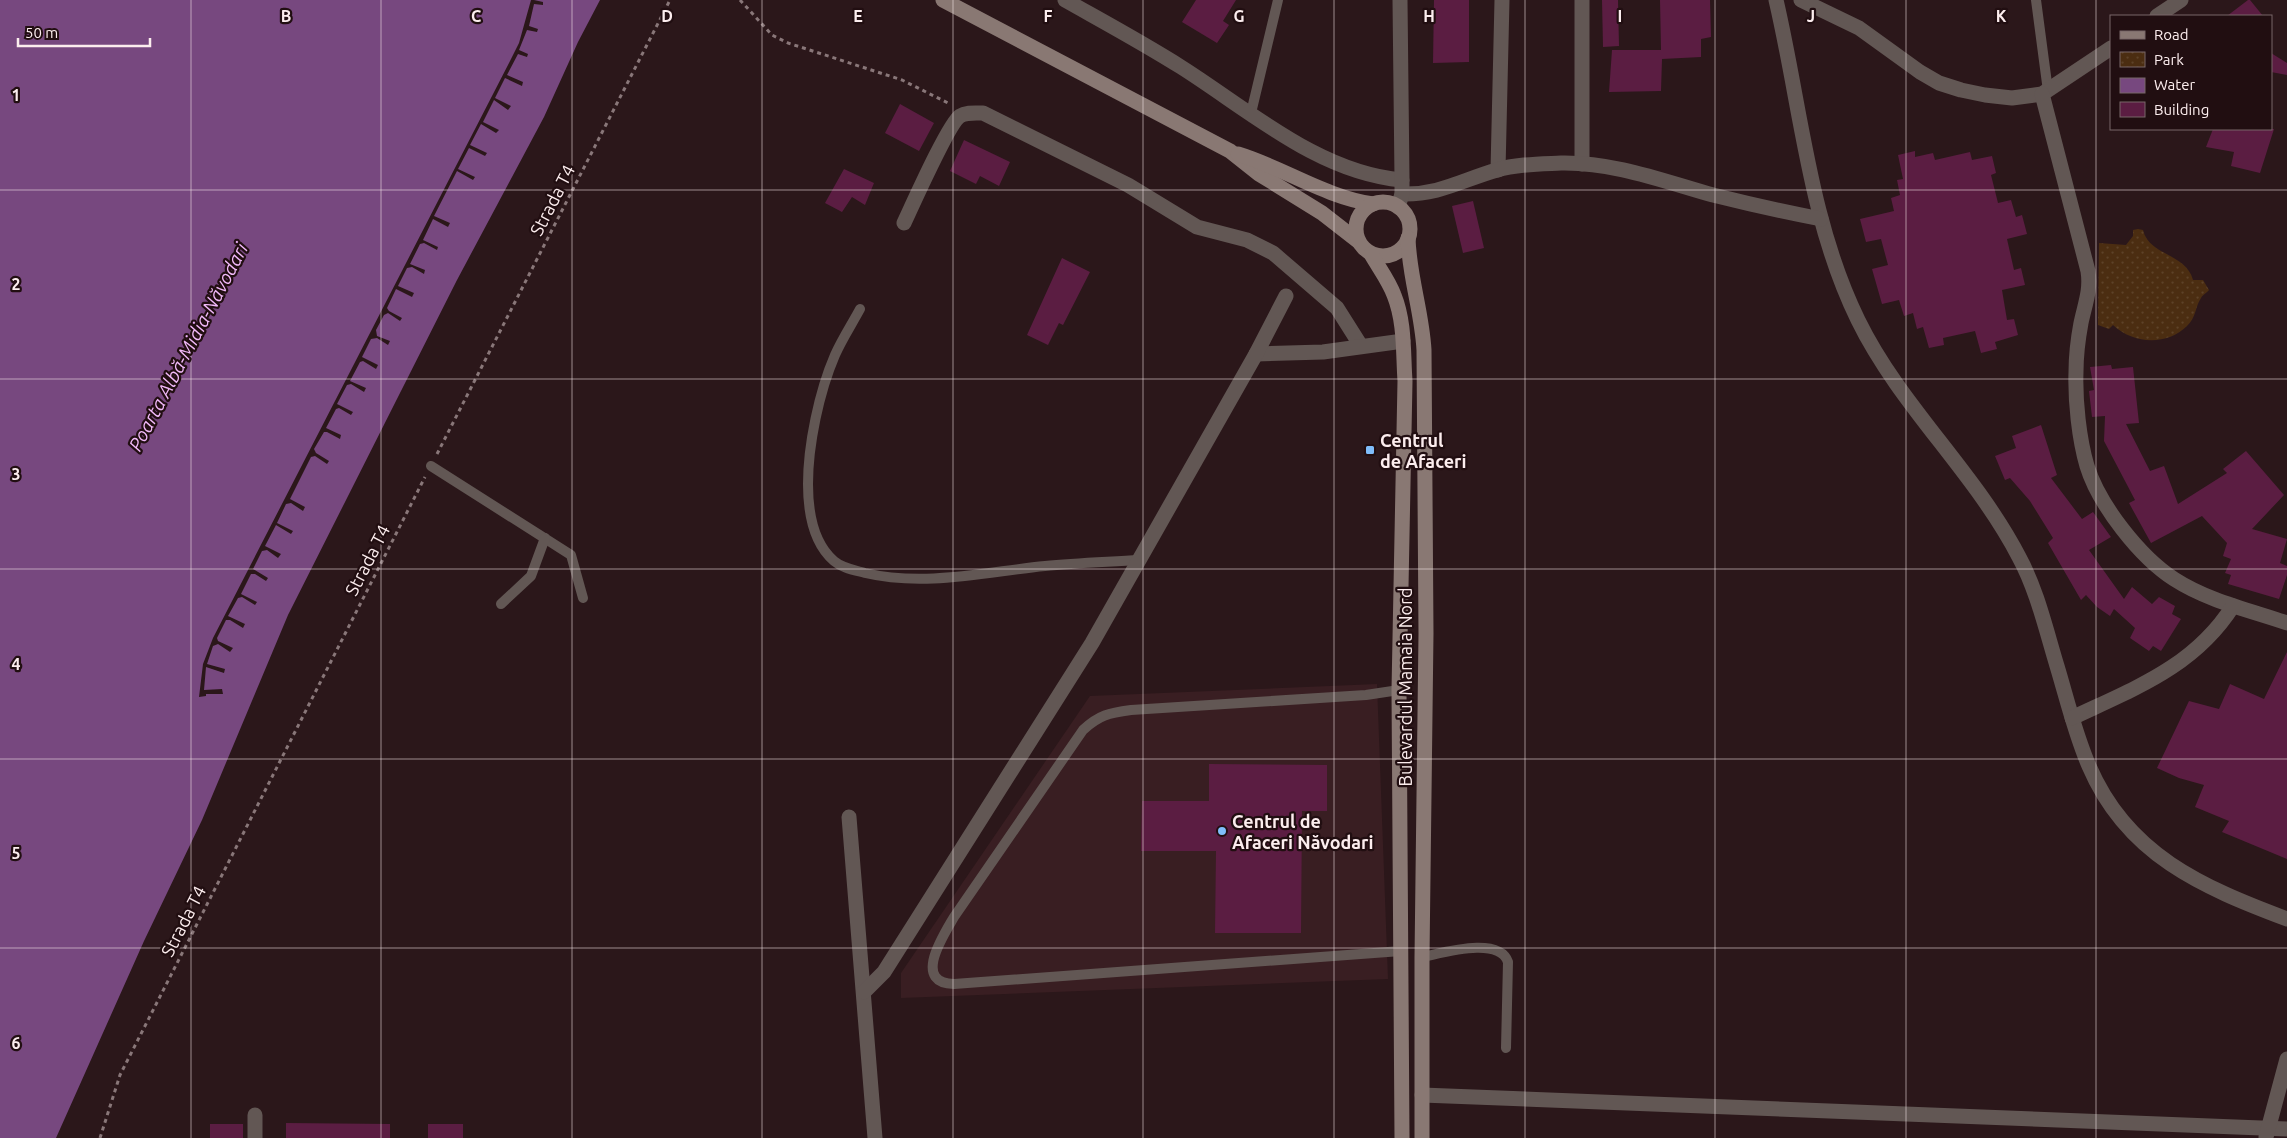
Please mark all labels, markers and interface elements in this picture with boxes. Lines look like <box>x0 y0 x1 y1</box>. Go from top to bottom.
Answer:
text: B <box>281 7 291 25</box>
text: C <box>471 7 481 25</box>
text: D <box>661 7 673 25</box>
text: E <box>853 7 863 25</box>
text: F <box>1044 7 1053 25</box>
text: G <box>1233 7 1245 25</box>
text: H <box>1423 7 1435 25</box>
text: I <box>1618 7 1622 25</box>
text: J <box>1807 7 1815 25</box>
text: K <box>1996 7 2007 25</box>
scale bar <box>18 15 150 47</box>
legend <box>2110 15 2272 130</box>
text: 50 m <box>25 24 58 41</box>
text: Road <box>2154 26 2189 43</box>
text: Park <box>2154 51 2184 68</box>
text: Water <box>2154 76 2195 93</box>
text: 1 <box>11 86 21 104</box>
text: Building <box>2154 101 2209 118</box>
street label: Strada T4 <box>526 161 578 239</box>
water label: Poarta Albă-Midia-Năvodari <box>124 238 253 455</box>
text: 2 <box>11 275 21 293</box>
place label: Centrul de Afaceri <box>1380 430 1466 471</box>
marker: Centrul de Afaceri <box>1364 444 1376 456</box>
text: 3 <box>11 465 21 483</box>
street label: Strada T4 <box>341 521 393 599</box>
street label: Bulevardul Mamaia Nord <box>1395 588 1415 786</box>
text: 4 <box>11 655 21 673</box>
place label: Centrul de Afaceri Năvodari <box>1232 811 1374 852</box>
marker: Centrul de Afaceri Năvodari <box>1216 825 1228 837</box>
text: 5 <box>11 844 21 862</box>
street label: Strada T4 <box>157 882 209 960</box>
text: 6 <box>11 1034 21 1052</box>

